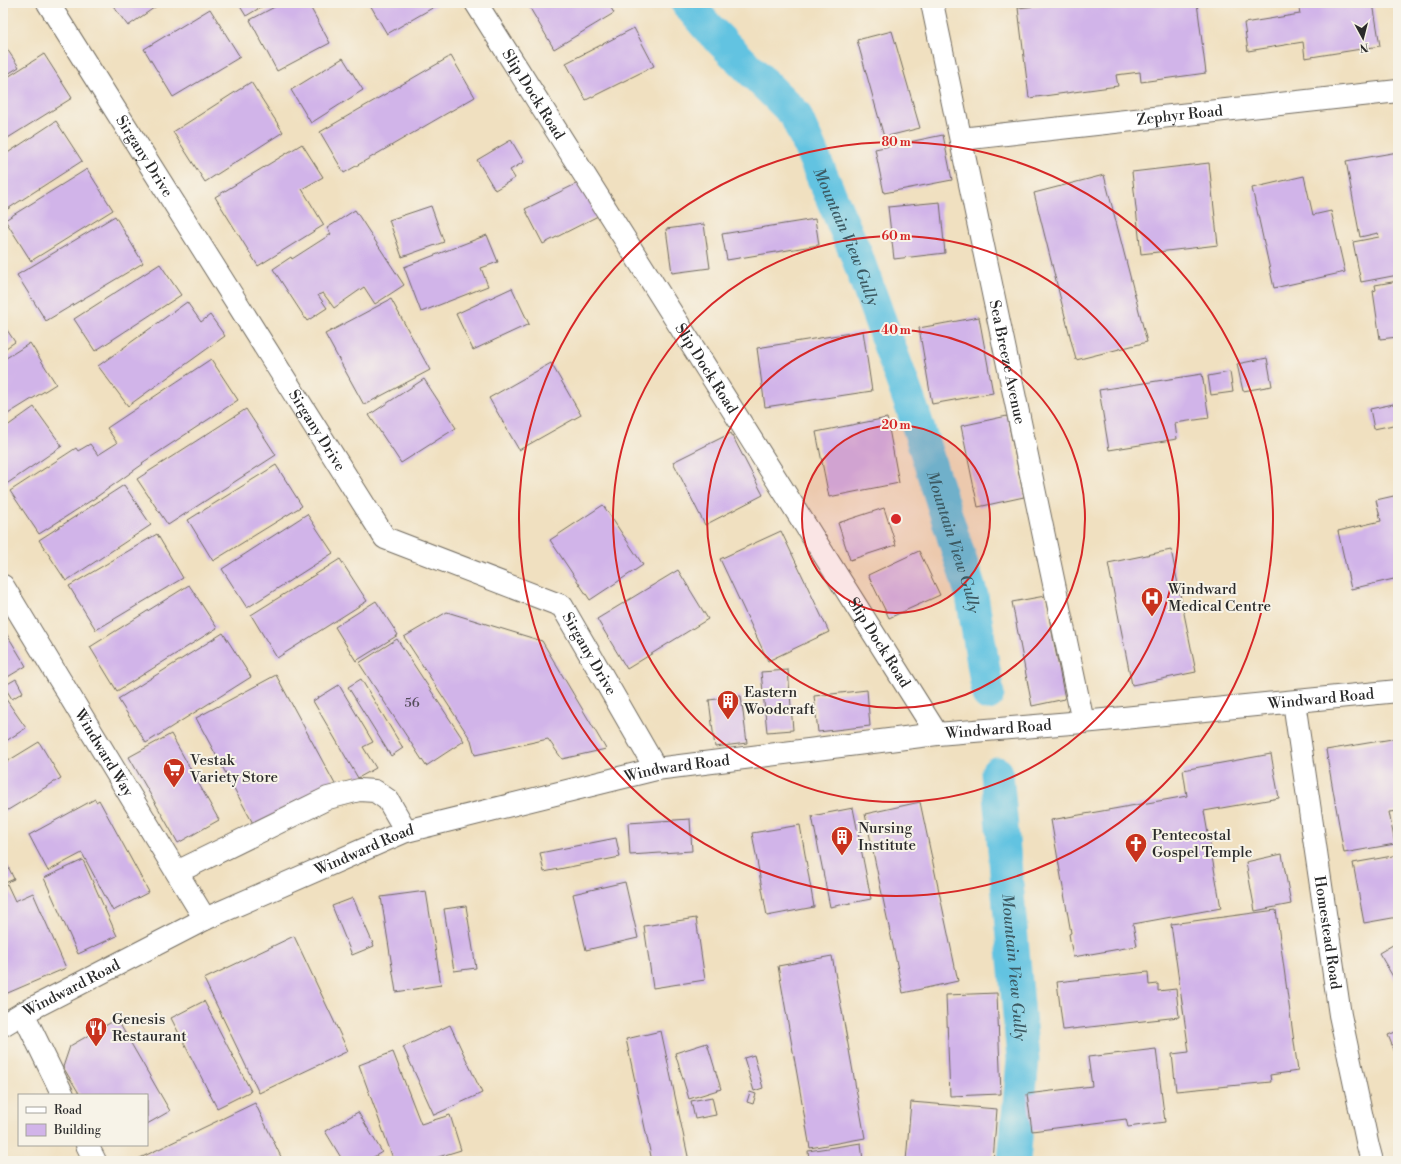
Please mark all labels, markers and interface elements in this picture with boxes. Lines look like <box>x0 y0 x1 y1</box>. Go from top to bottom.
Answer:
north arrow <box>1343 18 1383 58</box>
text: N <box>1359 39 1369 54</box>
street label: Slip Dock Road <box>498 46 569 144</box>
street label: Zephyr Road <box>1136 101 1224 130</box>
street label: Sirgany Drive <box>111 112 177 201</box>
text: 80 m <box>881 135 911 150</box>
water label: Mountain View Gully <box>808 164 883 309</box>
text: 60 m <box>881 229 911 244</box>
street label: Sea Breeze Avenue <box>985 298 1029 426</box>
street label: Slip Dock Road <box>670 320 742 418</box>
text: 40 m <box>881 323 911 338</box>
street label: Sirgany Drive <box>284 386 349 475</box>
text: 20 m <box>881 418 911 433</box>
water label: Mountain View Gully <box>922 468 984 615</box>
centre of rings <box>889 512 903 526</box>
place label: Windward Medical Centre <box>1167 580 1271 616</box>
hospital icon: Windward Medical Centre <box>1139 585 1165 618</box>
street label: Slip Dock Road <box>843 594 915 692</box>
street label: Sirgany Drive <box>558 609 620 699</box>
place label: Eastern Woodcraft <box>743 683 816 719</box>
street label: Windward Road <box>1266 684 1375 714</box>
building icon: Eastern Woodcraft <box>715 688 741 721</box>
house number: 56 <box>404 695 420 711</box>
street label: Windward Way <box>69 705 138 801</box>
street label: Windward Road <box>944 716 1053 743</box>
place label: Vestak Variety Store <box>189 751 278 787</box>
street label: Windward Road <box>621 751 731 787</box>
supermarket icon: Vestak Variety Store <box>161 756 187 789</box>
place label: Nursing Institute <box>858 819 916 855</box>
street label: Windward Road <box>311 820 416 880</box>
building icon: Nursing Institute <box>829 824 855 857</box>
place label: Pentecostal Gospel Temple <box>1152 826 1252 862</box>
church icon: Pentecostal Gospel Temple <box>1123 831 1149 864</box>
street label: Homestead Road <box>1310 874 1345 991</box>
water label: Mountain View Gully <box>997 893 1030 1043</box>
street label: Windward Road <box>19 955 124 1022</box>
place label: Genesis Restaurant <box>112 1010 187 1046</box>
restaurant icon: Genesis Restaurant <box>83 1015 109 1048</box>
legend <box>18 1094 148 1146</box>
text: Road <box>54 1103 82 1118</box>
text: Building <box>53 1123 102 1138</box>

